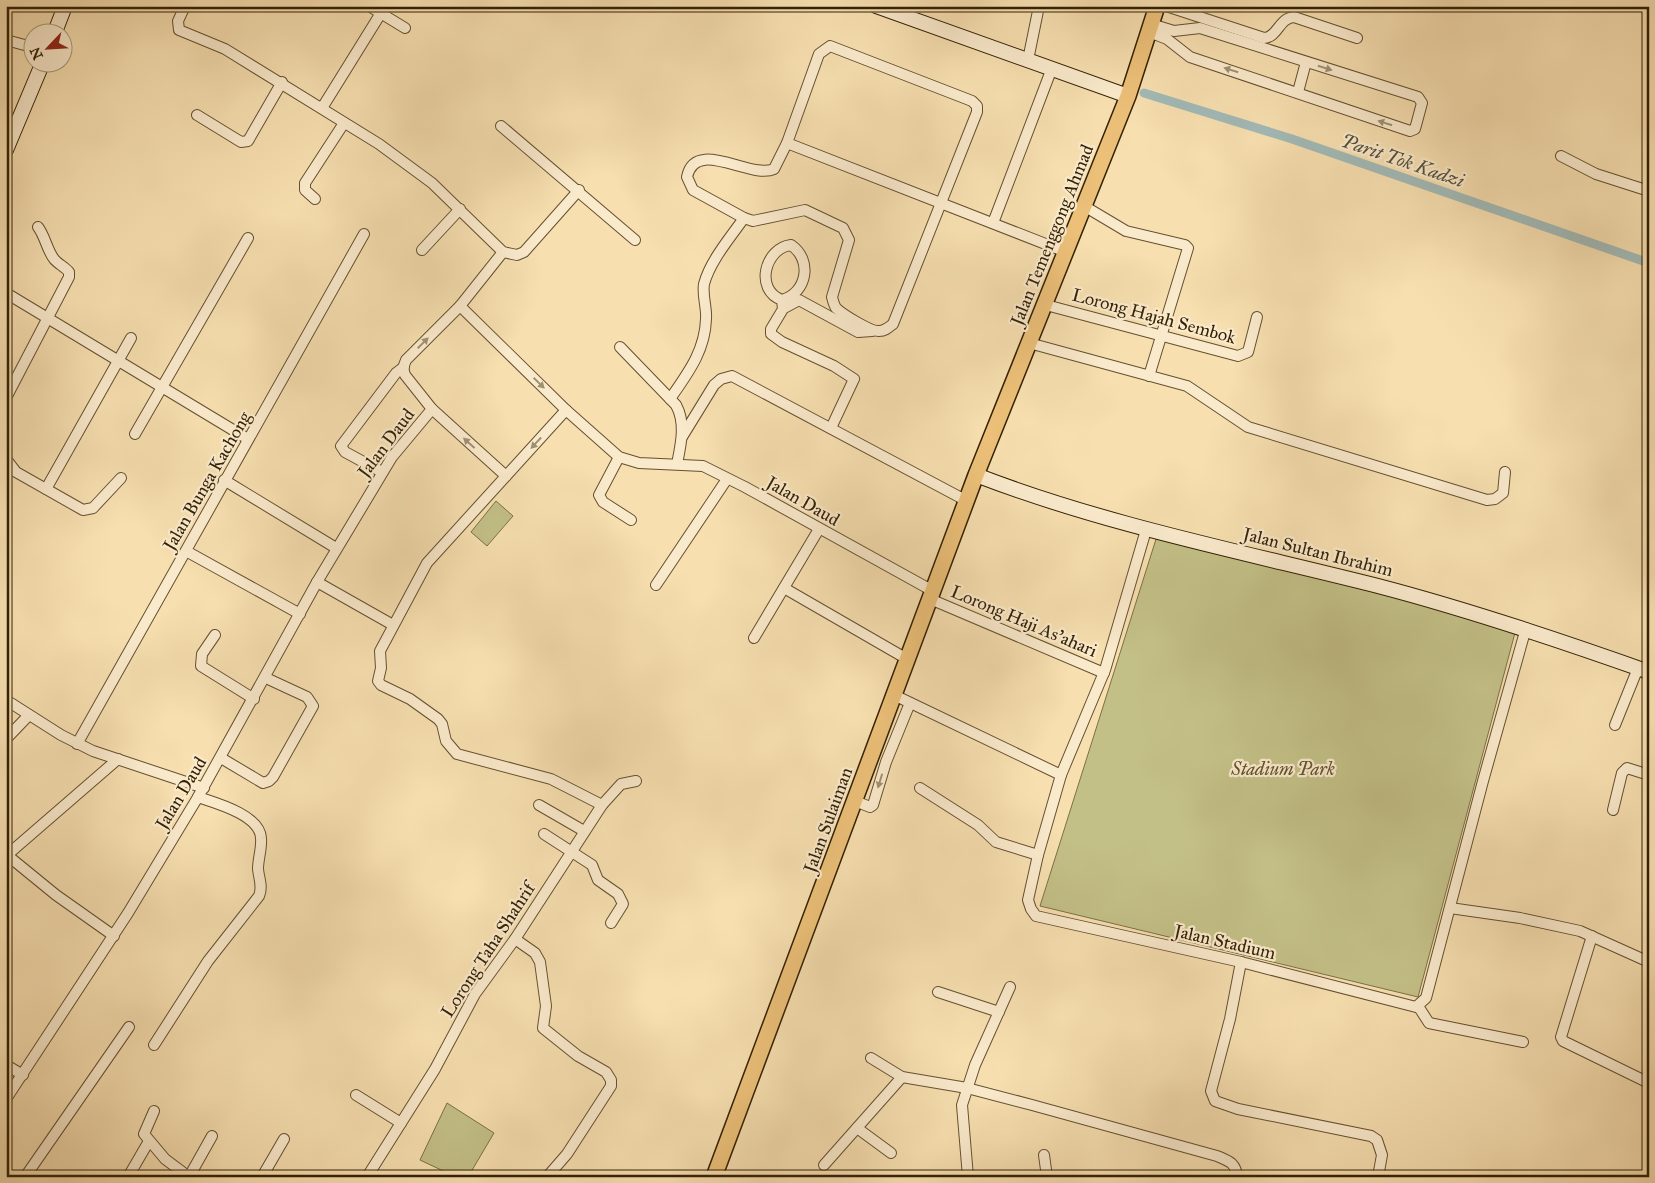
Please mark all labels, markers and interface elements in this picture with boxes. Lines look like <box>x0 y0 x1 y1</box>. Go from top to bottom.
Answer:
north arrow <box>22 22 72 72</box>
text: N <box>26 44 47 62</box>
one-way arrow <box>1318 65 1333 73</box>
one-way arrow <box>1223 66 1238 74</box>
one-way arrow <box>1377 119 1392 126</box>
water label: Parit Tok Kadzi <box>1338 129 1468 192</box>
street label: Jalan Temenggong Ahmad <box>1005 141 1099 331</box>
street label: Lorong Hajah Sembok <box>1070 284 1239 350</box>
one-way arrow <box>417 337 429 349</box>
one-way arrow <box>532 377 544 389</box>
street label: Jalan Daud <box>352 404 420 484</box>
street label: Jalan Bunga Kachong <box>157 407 257 557</box>
one-way arrow <box>530 436 542 448</box>
one-way arrow <box>464 437 476 449</box>
street label: Jalan Daud <box>760 470 844 532</box>
street label: Jalan Sultan Ibrahim <box>1239 522 1395 582</box>
street label: Lorong Haji As'ahari <box>947 580 1100 663</box>
street label: Jalan Daud <box>150 753 212 836</box>
park label: Stadium Park <box>1230 758 1335 780</box>
street label: Jalan Sulaiman <box>798 764 858 878</box>
one-way arrow <box>876 774 884 789</box>
street label: Lorong Taha Shahrif <box>436 876 542 1022</box>
street label: Jalan Stadium <box>1170 919 1278 965</box>

